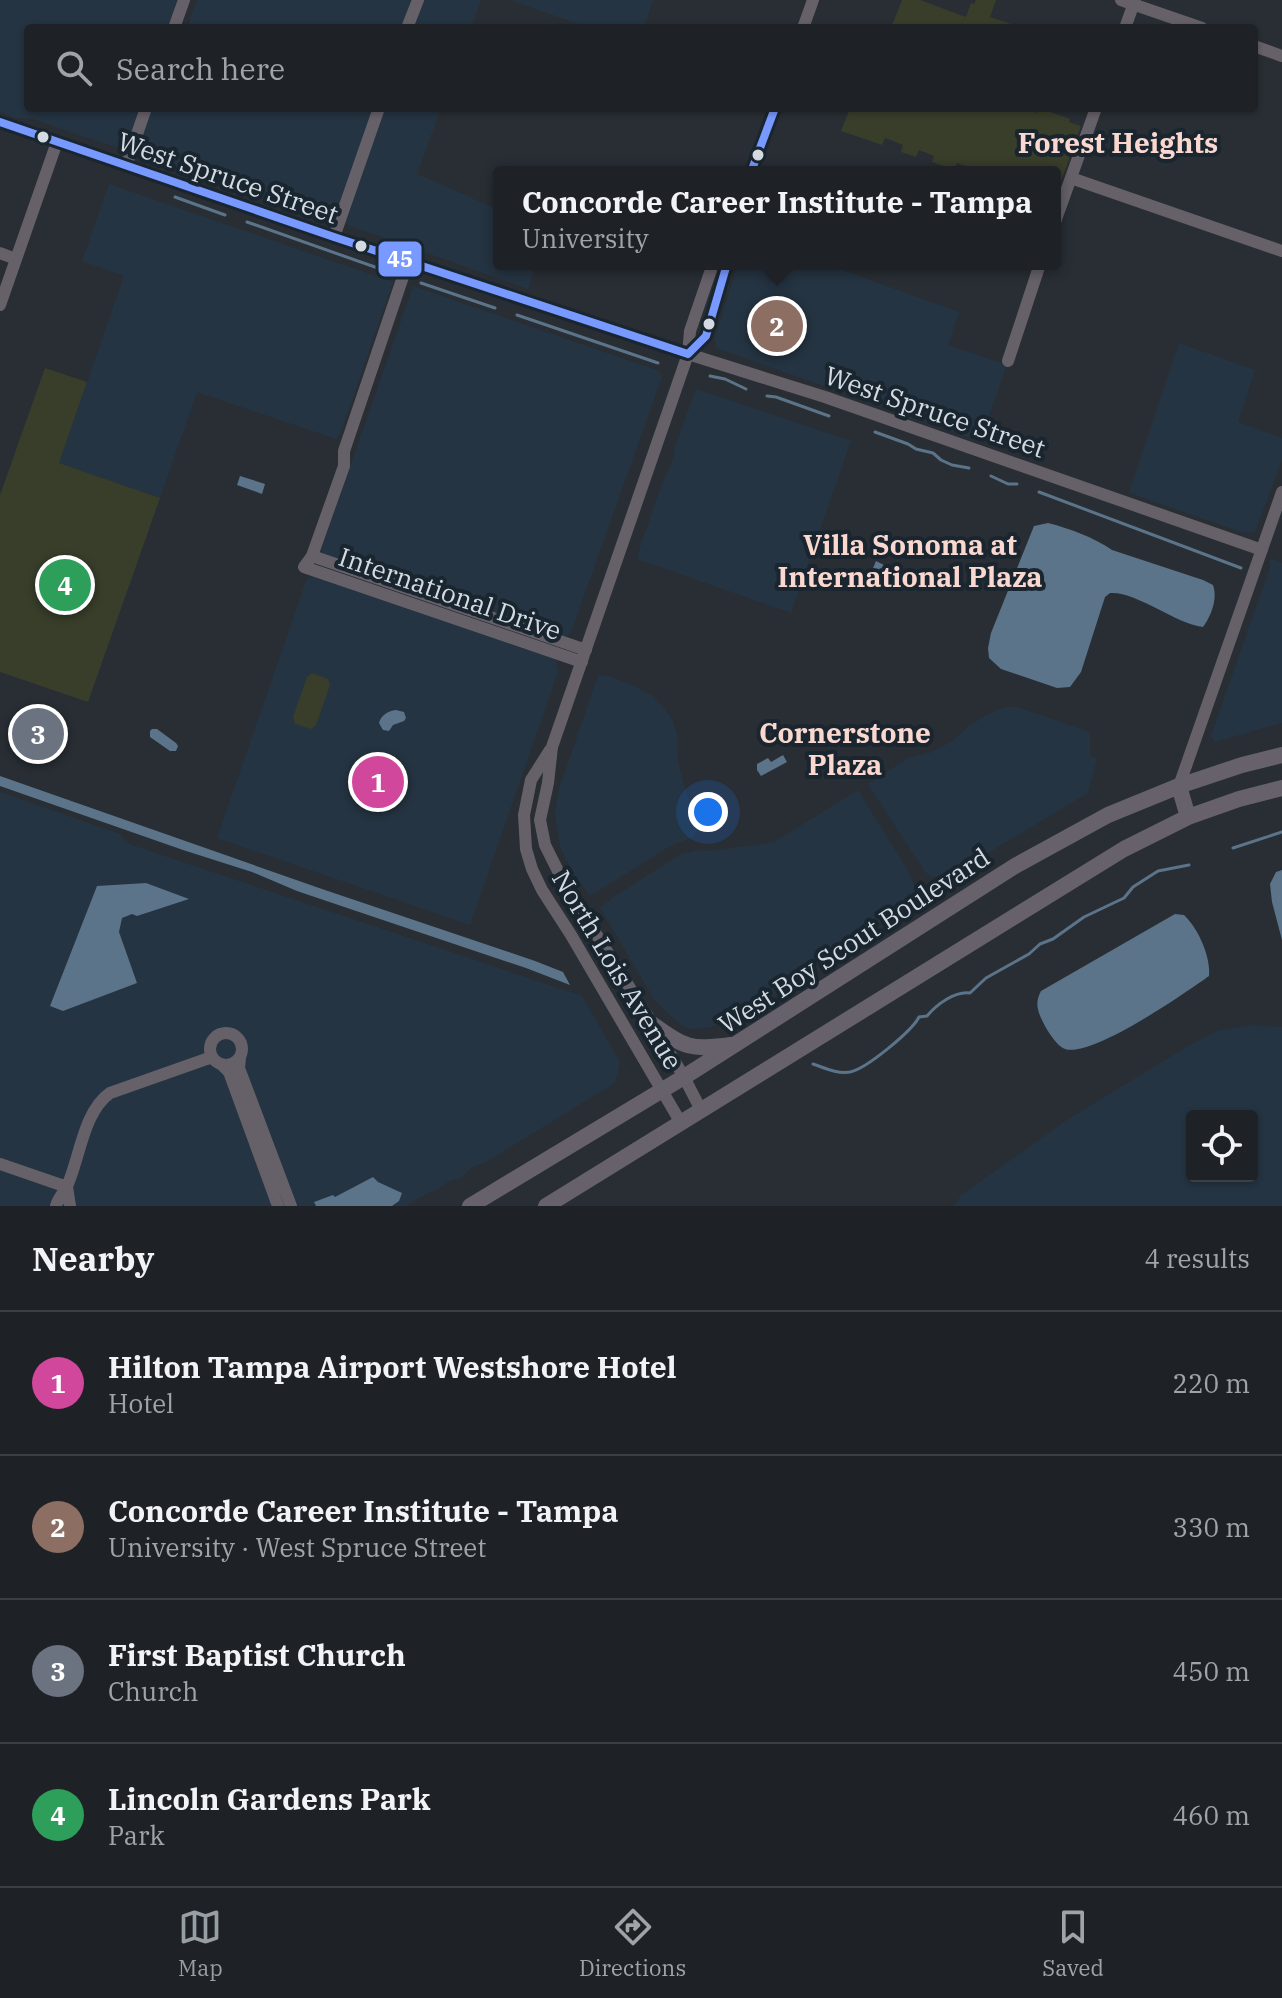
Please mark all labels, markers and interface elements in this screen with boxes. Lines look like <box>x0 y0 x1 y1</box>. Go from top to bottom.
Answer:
search box <box>24 24 1258 112</box>
icon: search <box>52 46 96 90</box>
text: Search here <box>116 49 285 88</box>
street label: West Spruce Street <box>114 123 343 231</box>
district label: Forest Heights <box>1018 124 1218 161</box>
unlabelled marker <box>35 129 51 145</box>
unlabelled marker <box>750 147 766 163</box>
popup <box>493 166 1061 270</box>
text: Concorde Career Institute - Tampa <box>522 182 1032 221</box>
text: University <box>522 221 649 255</box>
unlabelled marker <box>353 238 369 254</box>
line badge: 45 <box>377 240 423 278</box>
text: 45 <box>387 244 413 273</box>
pin: 2 <box>751 296 803 356</box>
unlabelled marker <box>701 316 717 332</box>
street label: West Spruce Street <box>821 357 1050 465</box>
district label: Villa Sonoma at International Plaza <box>777 526 1043 595</box>
street label: International Drive <box>335 539 566 647</box>
pin: 4 <box>39 555 91 615</box>
pin: 3 <box>12 704 64 764</box>
district label: Cornerstone Plaza <box>759 714 931 783</box>
pin: 1 <box>352 752 404 812</box>
your location <box>688 792 728 832</box>
street label: West Boy Scout Boulevard <box>711 840 996 1041</box>
street label: North Lois Avenue <box>545 864 691 1075</box>
map controls <box>1186 1110 1258 1182</box>
button: locate <box>1186 1110 1258 1182</box>
text: Nearby <box>32 1236 154 1280</box>
text: 4 results <box>1144 1241 1250 1275</box>
text: Hilton Tampa Airport Westshore Hotel <box>108 1347 677 1386</box>
text: 1 <box>50 1366 66 1400</box>
text: 220 m <box>1172 1366 1250 1400</box>
text: Hotel <box>108 1386 174 1420</box>
text: Concorde Career Institute - Tampa <box>108 1491 619 1530</box>
text: 2 <box>50 1510 66 1544</box>
text: 330 m <box>1172 1510 1250 1544</box>
text: University · West Spruce Street <box>108 1530 486 1564</box>
text: First Baptist Church <box>108 1635 406 1674</box>
text: 3 <box>50 1654 66 1688</box>
text: 450 m <box>1172 1654 1250 1688</box>
text: Church <box>108 1674 198 1708</box>
text: Lincoln Gardens Park <box>108 1779 431 1818</box>
text: 4 <box>50 1798 66 1832</box>
text: 460 m <box>1172 1798 1250 1832</box>
text: Park <box>108 1818 165 1852</box>
tab: Map <box>178 1905 223 1982</box>
tab: Directions <box>579 1905 686 1982</box>
tab: Saved <box>1042 1905 1104 1982</box>

